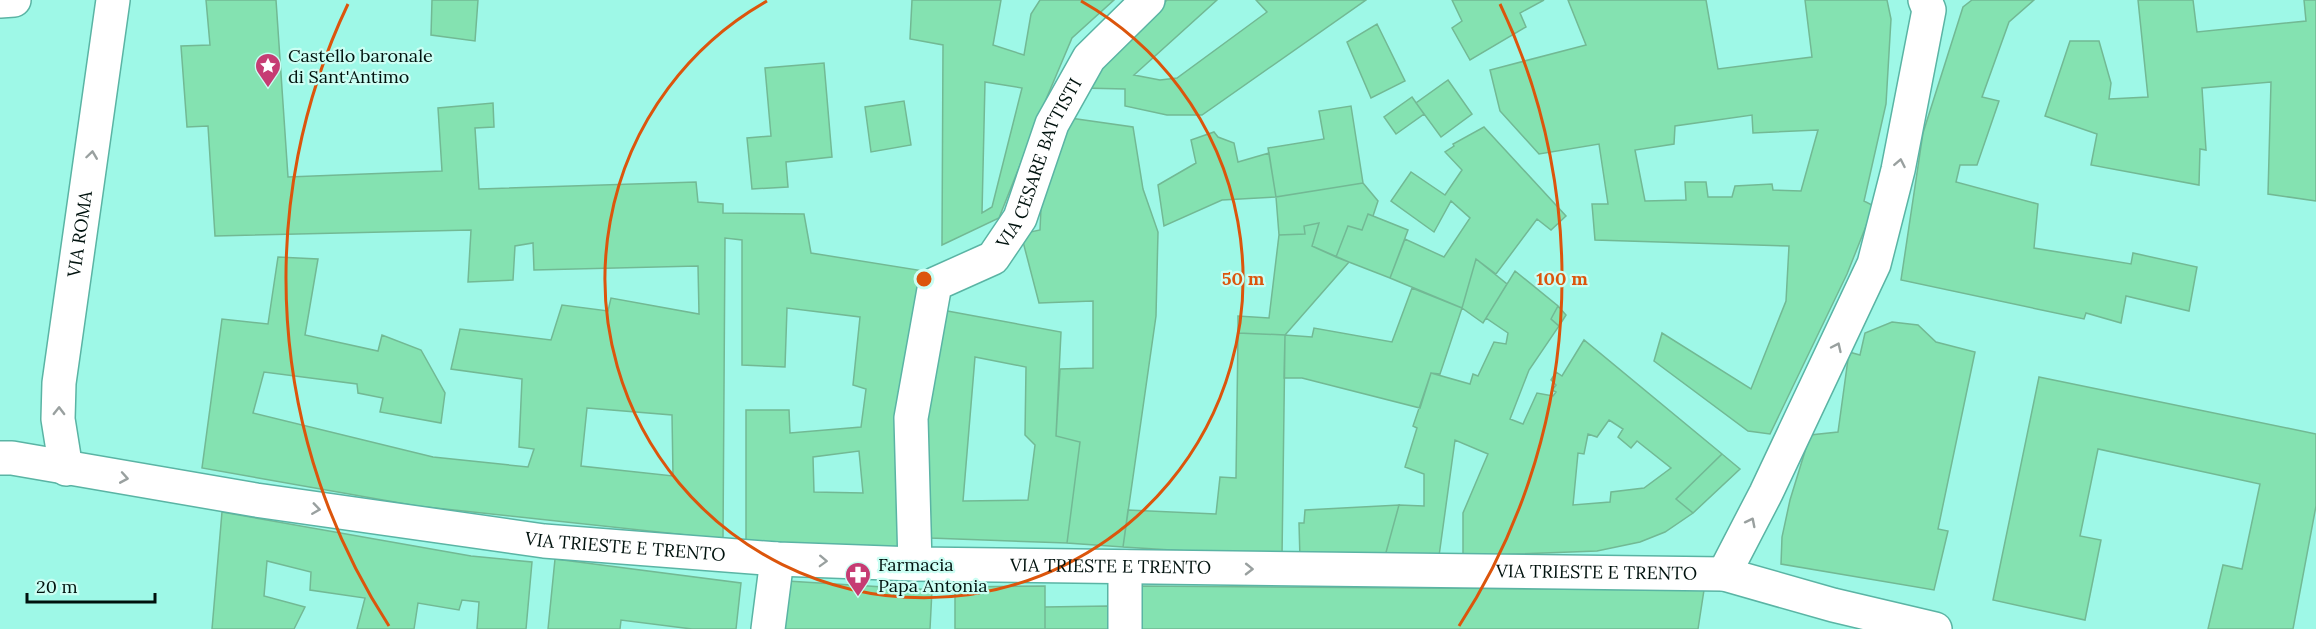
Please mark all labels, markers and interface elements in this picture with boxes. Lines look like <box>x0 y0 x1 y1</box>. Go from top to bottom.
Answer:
place label: Castello baronale di Sant'Antimo <box>288 44 433 88</box>
place icon: Castello baronale di Sant'Antimo <box>253 51 283 89</box>
street label: VIA CESARE BATTISTI <box>990 74 1087 253</box>
one-way arrow <box>85 150 97 160</box>
one-way arrow <box>1892 159 1905 169</box>
street label: VIA ROMA <box>62 189 97 280</box>
text: 50 m <box>1222 267 1265 290</box>
text: 100 m <box>1536 267 1588 290</box>
centre of rings <box>914 269 934 289</box>
one-way arrow <box>1829 342 1841 353</box>
one-way arrow <box>53 406 65 415</box>
one-way arrow <box>119 472 128 484</box>
one-way arrow <box>312 502 321 515</box>
one-way arrow <box>1744 518 1755 529</box>
street label: VIA TRIESTE E TRENTO <box>523 526 726 566</box>
place label: Farmacia Papa Antonia <box>878 553 988 597</box>
street label: VIA TRIESTE E TRENTO <box>1009 553 1211 579</box>
one-way arrow <box>819 554 828 567</box>
street label: VIA TRIESTE E TRENTO <box>1495 559 1697 585</box>
pharmacy icon: Farmacia Papa Antonia <box>843 560 873 598</box>
one-way arrow <box>1245 563 1254 575</box>
scale bar <box>27 566 154 604</box>
text: 20 m <box>36 575 78 598</box>

